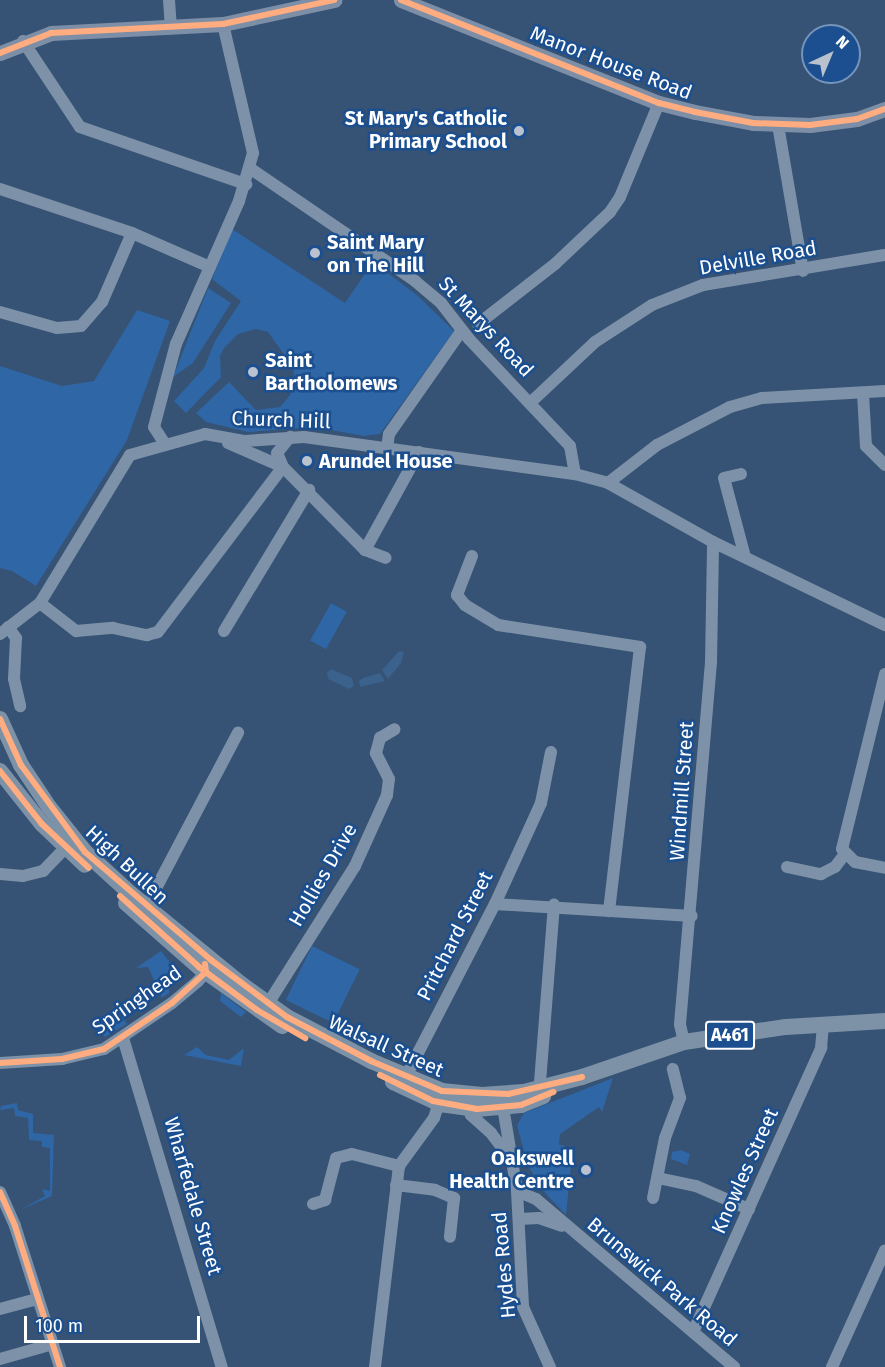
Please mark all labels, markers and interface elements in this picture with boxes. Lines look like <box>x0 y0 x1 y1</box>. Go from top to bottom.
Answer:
street label: Manor House Road <box>527 21 695 105</box>
north arrow <box>801 24 861 84</box>
text: N <box>832 32 853 53</box>
place label: St Mary's Catholic Primary School <box>345 107 507 154</box>
marker: St Mary's Catholic Primary School <box>512 124 526 138</box>
place label: Saint Mary on The Hill <box>327 230 424 277</box>
street label: Delville Road <box>697 236 819 280</box>
marker: Saint Mary on The Hill <box>308 246 322 260</box>
street label: St Marys Road <box>434 272 538 382</box>
place label: Saint Bartholomews <box>265 348 397 395</box>
marker: Saint Bartholomews <box>246 365 260 379</box>
street label: Church Hill <box>231 406 331 434</box>
place label: Arundel House <box>319 449 453 473</box>
marker: Arundel House <box>300 454 314 468</box>
street label: Windmill Street <box>665 720 699 862</box>
street label: Hollies Drive <box>284 819 362 931</box>
street label: High Bullen <box>81 821 173 909</box>
street label: Pritchard Street <box>412 867 498 1005</box>
street label: Springhead <box>88 960 186 1040</box>
street label: Walsall Street <box>325 1010 447 1082</box>
road number: A461 <box>704 1020 756 1050</box>
street label: Knowles Street <box>707 1104 783 1238</box>
street label: Wharfedale Street <box>159 1114 227 1278</box>
place label: Oakswell Health Centre <box>449 1146 574 1193</box>
marker: Oakswell Health Centre <box>579 1163 593 1177</box>
street label: Hydes Road <box>487 1211 521 1319</box>
street label: Brunswick Park Road <box>582 1212 742 1352</box>
scale bar <box>27 1304 202 1342</box>
text: 100 m <box>35 1315 83 1337</box>

